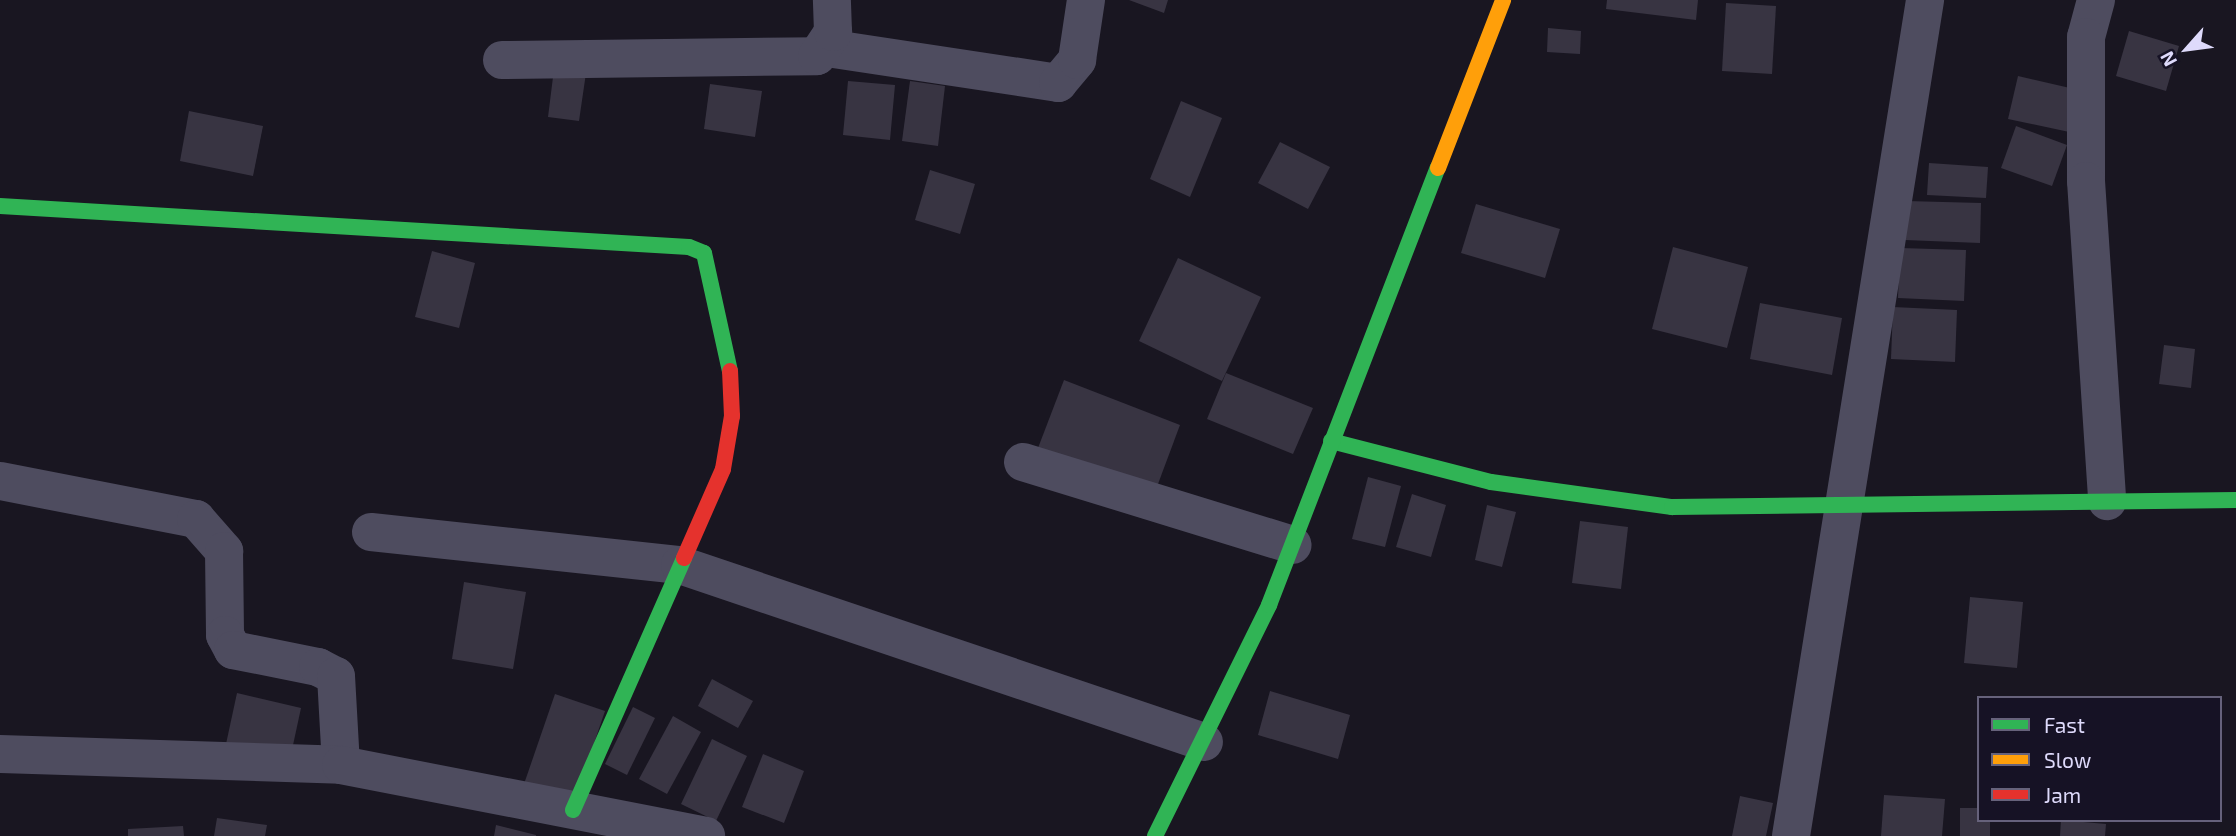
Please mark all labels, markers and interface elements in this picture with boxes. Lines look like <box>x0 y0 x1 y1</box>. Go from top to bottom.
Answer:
north arrow <box>2152 14 2222 84</box>
text: N <box>2155 48 2181 71</box>
legend <box>1977 696 2222 822</box>
text: Fast <box>2044 712 2085 737</box>
text: Slow <box>2044 747 2091 772</box>
text: Jam <box>2044 782 2081 807</box>

